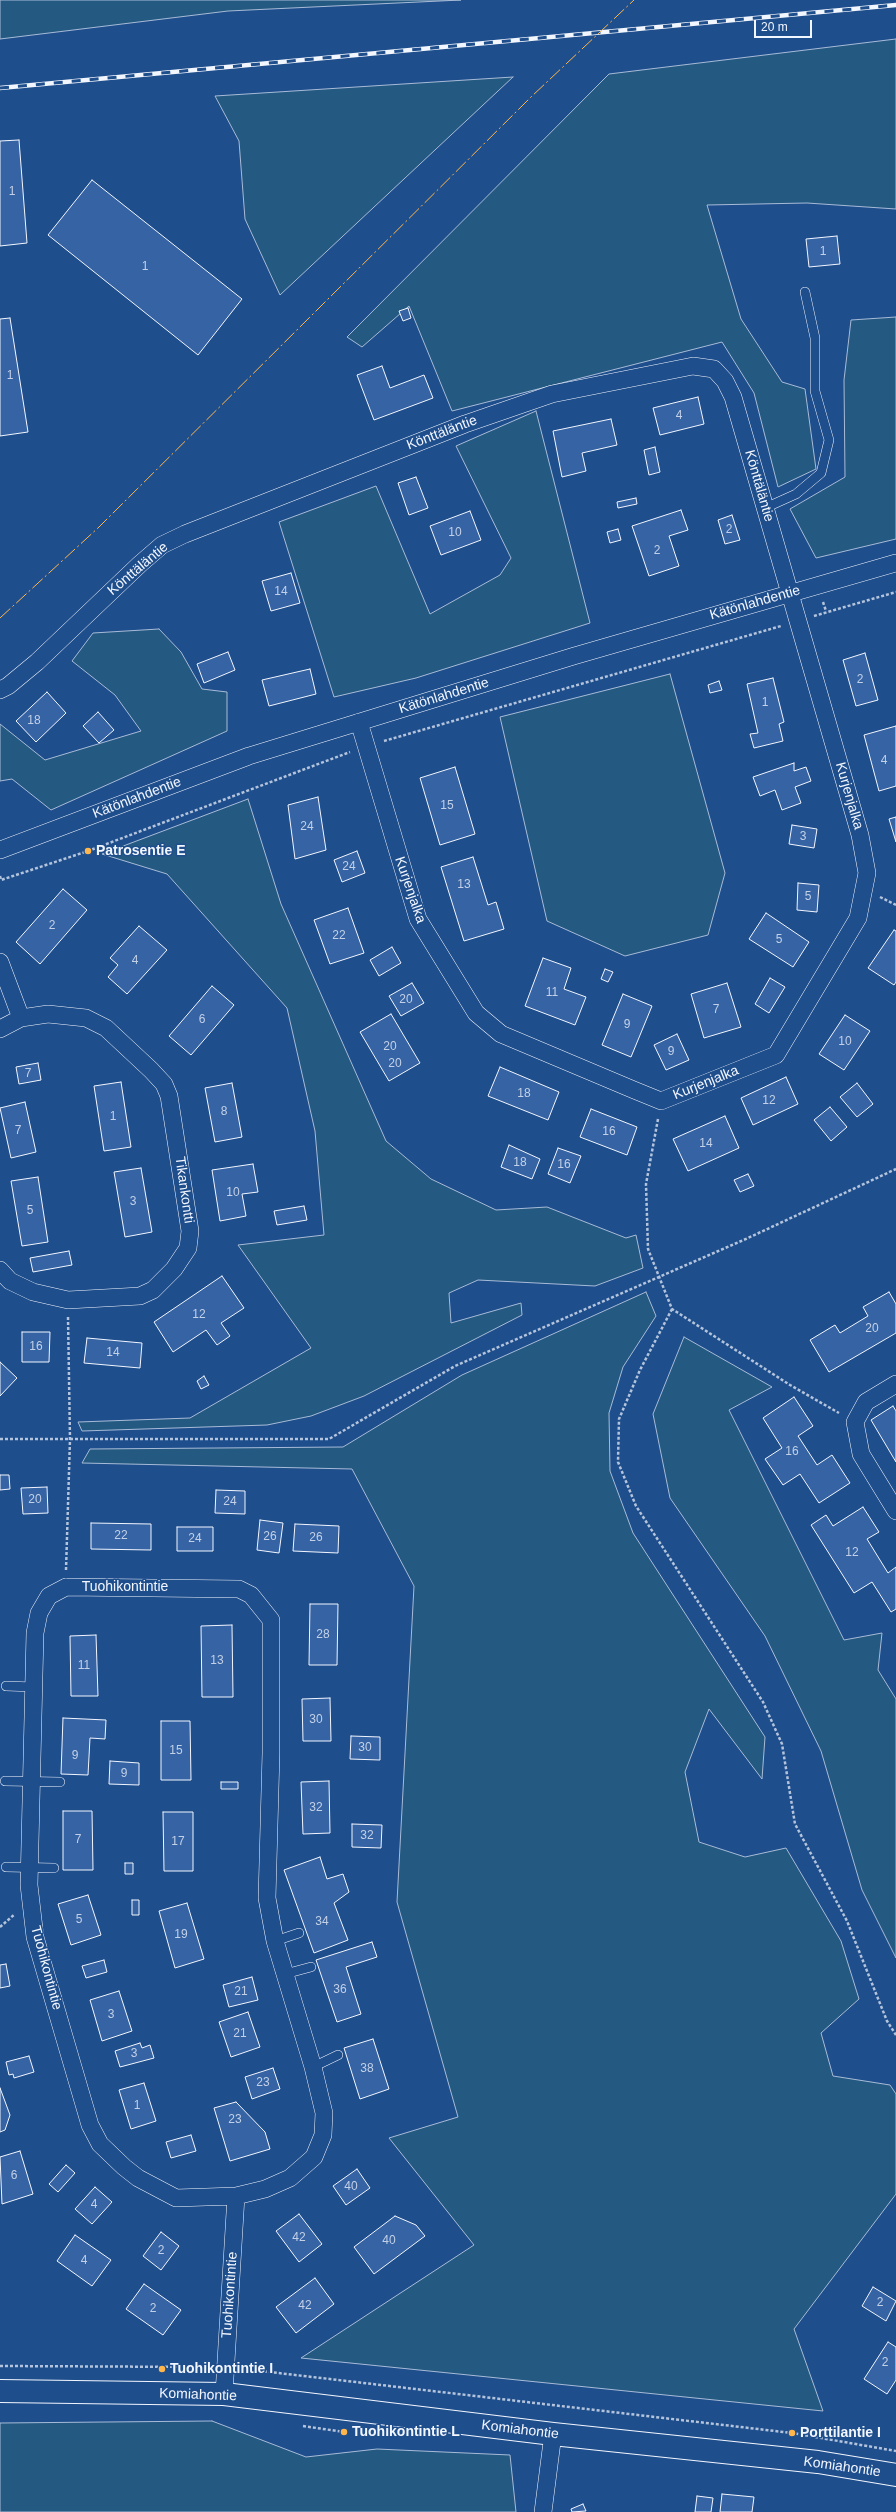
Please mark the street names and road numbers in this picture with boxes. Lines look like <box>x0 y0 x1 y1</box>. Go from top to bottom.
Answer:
street label: Könttäläntie <box>404 412 480 454</box>
street label: Könttäläntie <box>741 448 777 524</box>
street label: Könttäläntie <box>104 539 172 599</box>
street label: Kätönlahdentie <box>708 582 802 624</box>
street label: Kätönlahdentie <box>397 674 491 718</box>
street label: Kurjenjalka <box>831 760 867 832</box>
street label: Kätönlahdentie <box>90 773 184 823</box>
street label: Kurjenjalka <box>391 855 429 925</box>
street label: Kurjenjalka <box>671 1062 741 1104</box>
street label: Tikankontti <box>171 1156 197 1224</box>
street label: Tuohikontintie <box>82 1579 168 1595</box>
street label: Tuohikontintie <box>27 1924 65 2012</box>
street label: Tuohikontintie <box>219 2251 241 2339</box>
street label: Komiahontie <box>159 2385 237 2405</box>
street label: Komiahontie <box>480 2417 560 2443</box>
street label: Komiahontie <box>802 2453 882 2481</box>

